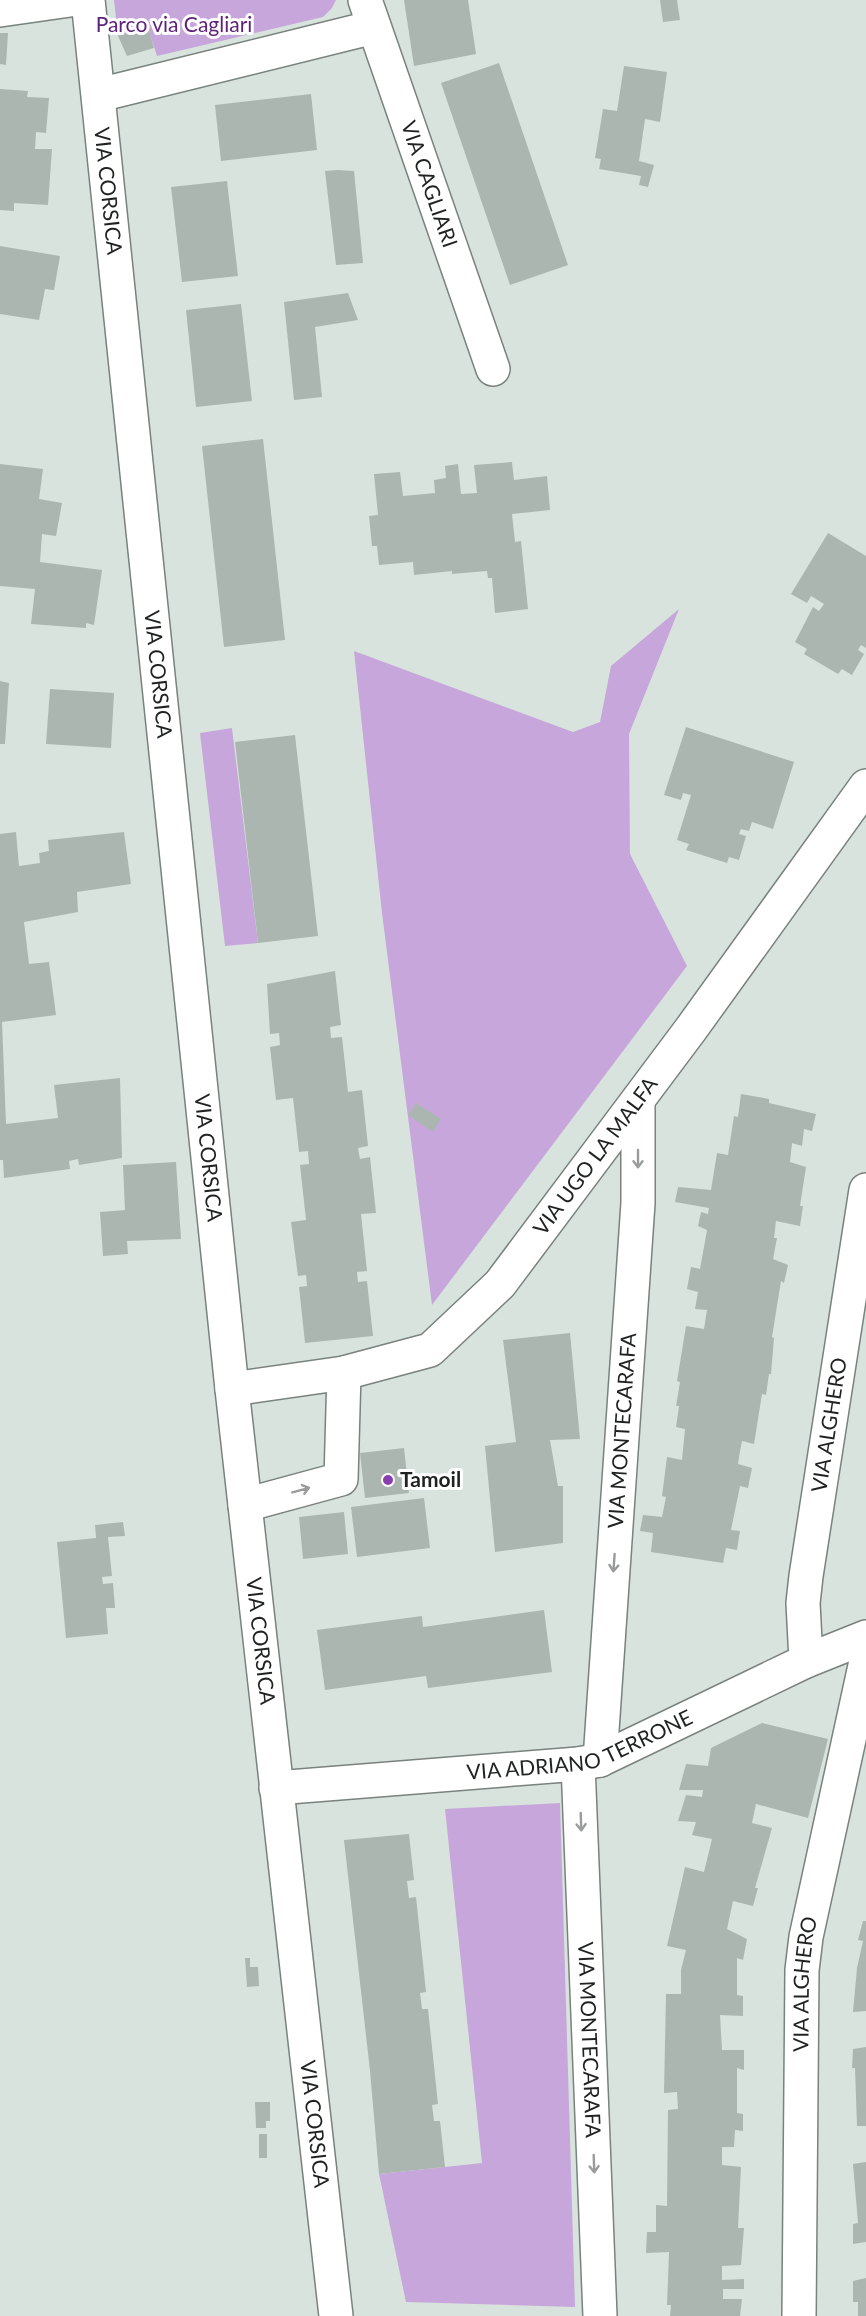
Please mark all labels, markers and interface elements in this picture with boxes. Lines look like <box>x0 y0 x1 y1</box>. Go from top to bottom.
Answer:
park label: Parco via Cagliari <box>96 11 252 36</box>
street label: VIA CAGLIARI <box>397 117 464 250</box>
street label: VIA CORSICA <box>90 126 128 257</box>
street label: VIA CORSICA <box>140 609 179 740</box>
street label: VIA UGO LA MALFA <box>527 1071 662 1239</box>
street label: VIA CORSICA <box>190 1093 229 1224</box>
one-way arrow <box>632 1149 644 1169</box>
street label: VIA MONTECARAFA <box>602 1331 640 1529</box>
street label: VIA ALGHERO <box>805 1356 851 1494</box>
place label: Tamoil <box>400 1466 461 1491</box>
marker: Tamoil <box>381 1473 395 1487</box>
one-way arrow <box>291 1483 310 1495</box>
one-way arrow <box>608 1553 619 1573</box>
street label: VIA CORSICA <box>242 1576 281 1707</box>
street label: VIA ADRIANO TERRONE <box>466 1704 696 1784</box>
one-way arrow <box>575 1812 586 1832</box>
street label: VIA ALGHERO <box>787 1914 821 2052</box>
street label: VIA MONTECARAFA <box>574 1941 607 2139</box>
street label: VIA CORSICA <box>296 2059 336 2190</box>
one-way arrow <box>588 2154 599 2174</box>

